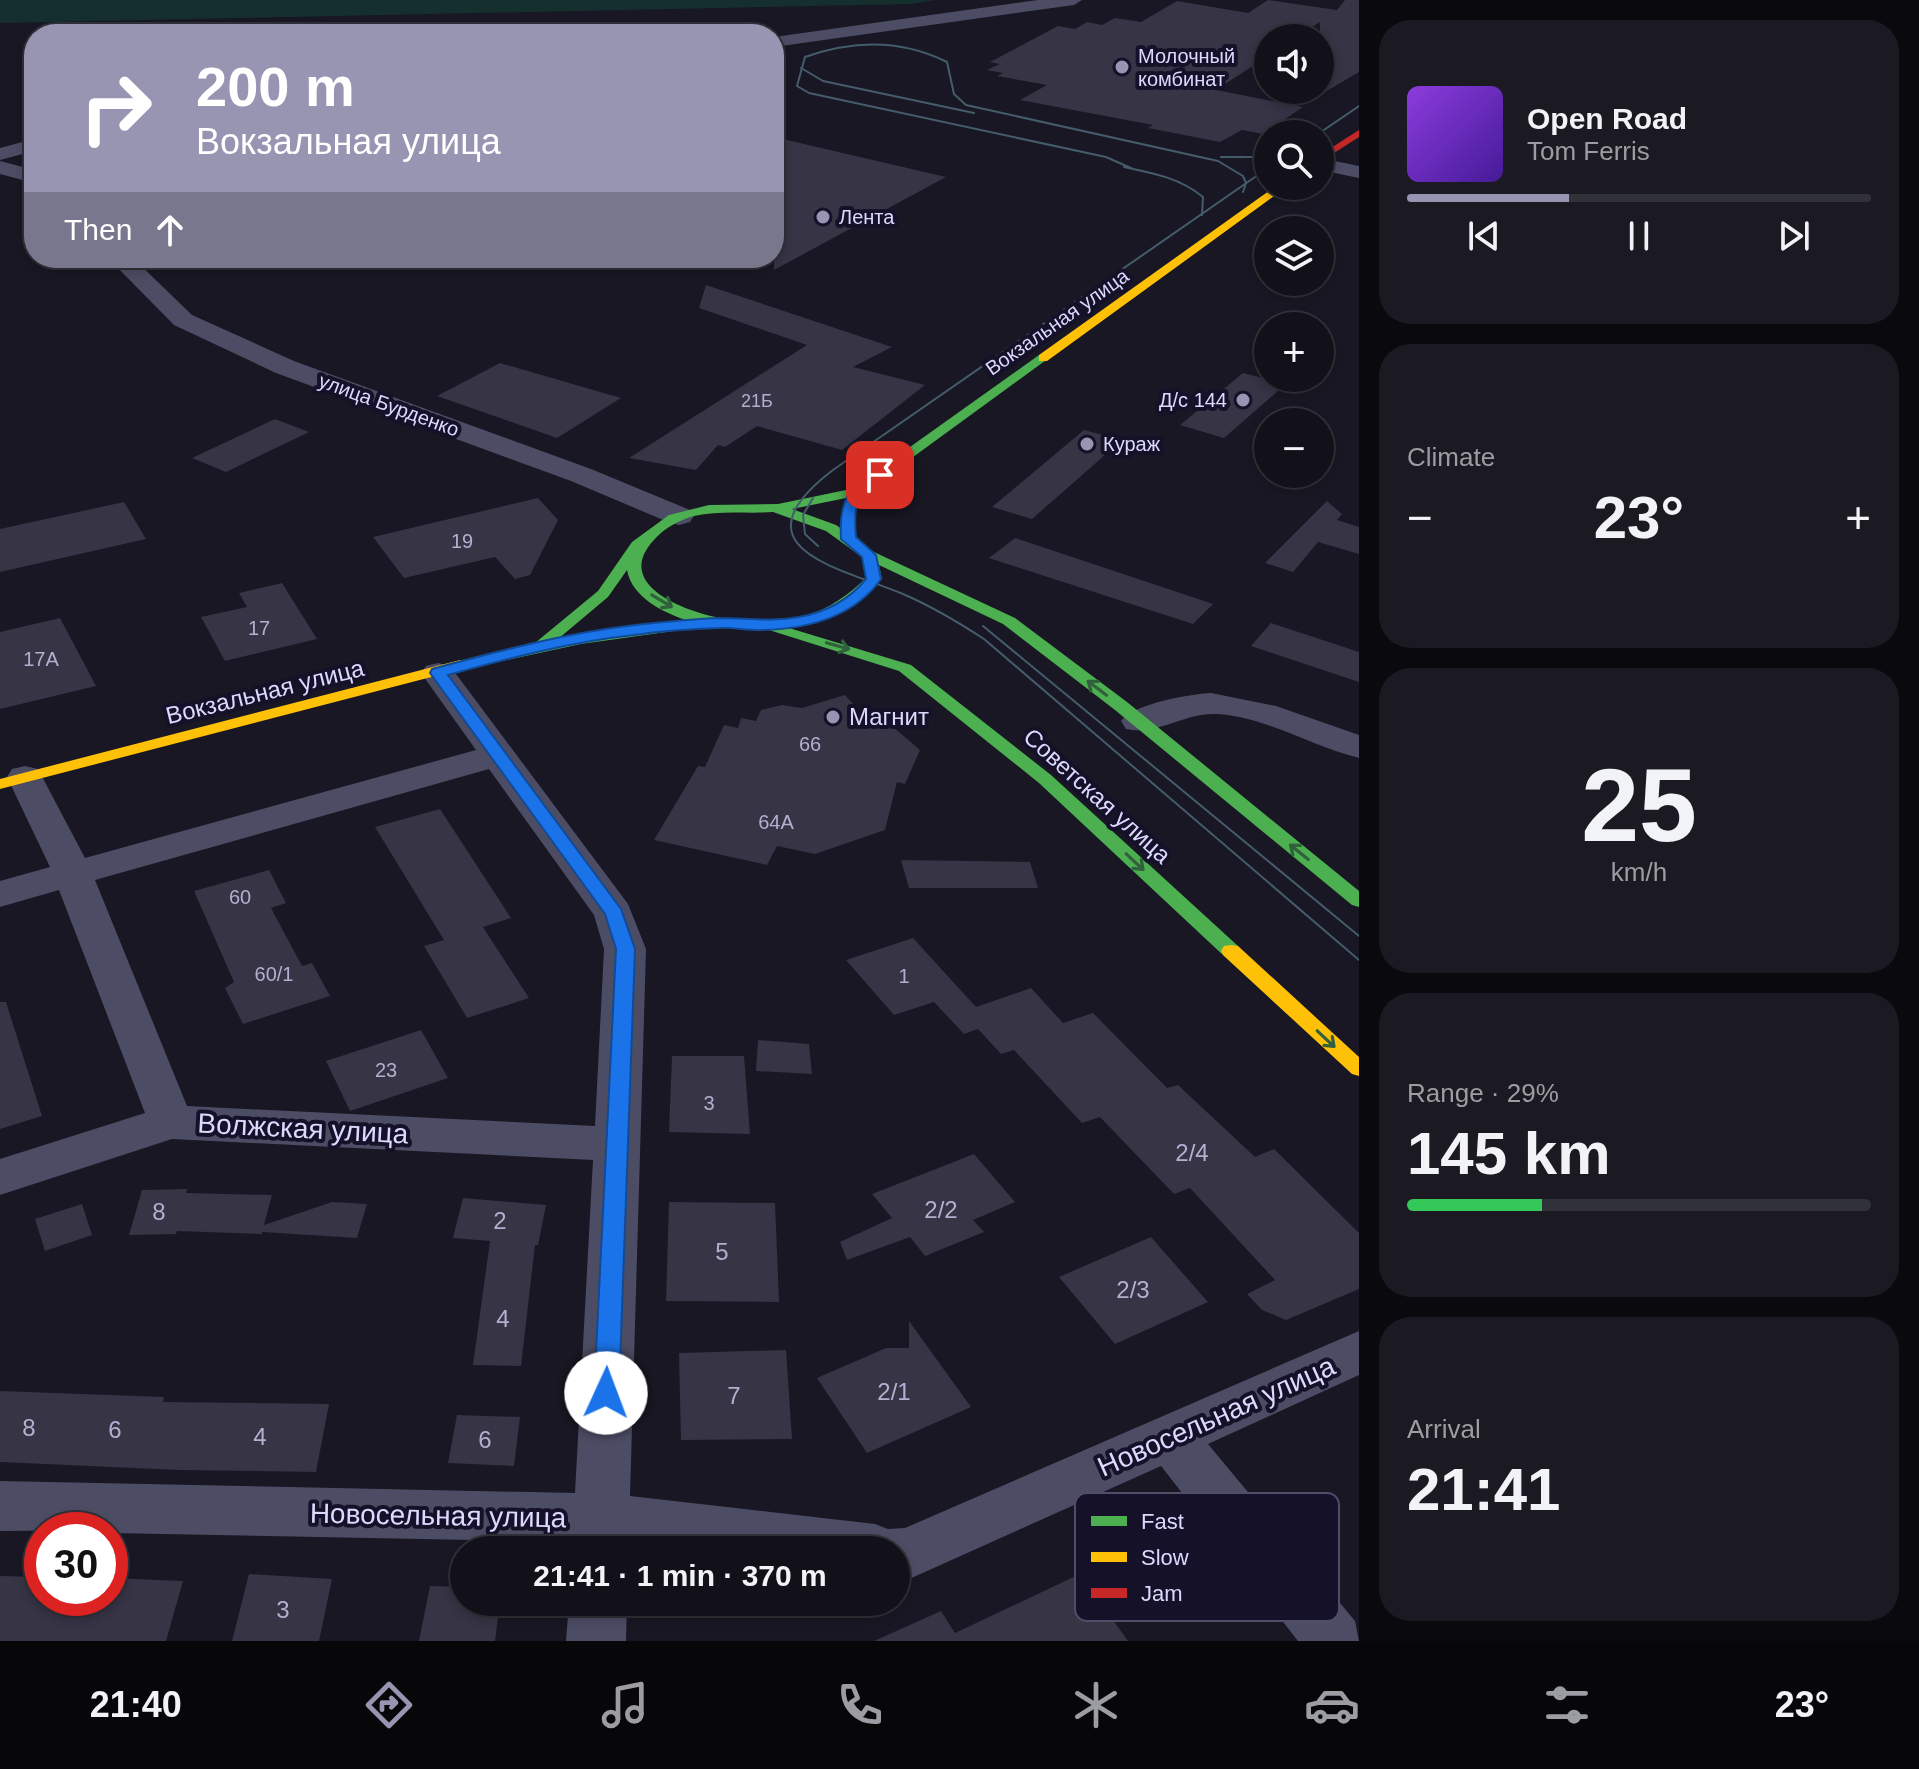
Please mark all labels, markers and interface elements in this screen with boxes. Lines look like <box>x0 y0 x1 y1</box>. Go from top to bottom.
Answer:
map controls <box>1254 24 1334 488</box>
button: sound <box>1254 24 1334 104</box>
place label: Молочный комбинат <box>1138 45 1235 90</box>
text: 200 m <box>196 55 355 118</box>
icon: right <box>64 56 168 160</box>
marker: Молочный комбинат <box>1113 58 1131 76</box>
text: Open Road <box>1527 102 1687 135</box>
button: search <box>1254 120 1334 200</box>
text: Вокзальная улица <box>196 121 501 162</box>
text: Tom Ferris <box>1527 136 1650 166</box>
place label: Лента <box>839 206 895 228</box>
icon: ahead <box>148 208 192 252</box>
marker: Лента <box>814 208 832 226</box>
text: Then <box>64 213 132 246</box>
icon: previous <box>1462 214 1506 258</box>
icon: pause <box>1617 214 1661 258</box>
icon: next <box>1772 214 1816 258</box>
button: layers <box>1254 216 1334 296</box>
street label: Вокзальная улица <box>981 264 1133 380</box>
button: + <box>1254 312 1334 392</box>
street label: улица Бурденко <box>316 369 462 441</box>
place label: Д/с 144 <box>1159 389 1227 411</box>
house number: 21Б <box>741 391 773 411</box>
marker: Д/с 144 <box>1234 391 1252 409</box>
button: − <box>1254 408 1334 488</box>
place label: Кураж <box>1103 433 1161 455</box>
marker: Кураж <box>1078 435 1096 453</box>
pin <box>846 441 914 509</box>
text: Climate <box>1407 442 1495 472</box>
icon: arrive <box>858 453 902 497</box>
text: 23° <box>1594 484 1684 551</box>
text: − <box>1407 493 1433 542</box>
text: + <box>1845 493 1871 542</box>
house number: 19 <box>451 530 473 552</box>
one-way arrow <box>650 594 673 610</box>
house number: 17 <box>248 617 270 639</box>
one-way arrow <box>824 639 850 654</box>
house number: 17А <box>23 648 59 670</box>
street label: Вокзальная улица <box>163 654 367 729</box>
one-way arrow <box>1087 679 1108 696</box>
place label: Магнит <box>849 703 929 730</box>
marker: Магнит <box>824 708 842 726</box>
street label: Советская улица <box>1018 723 1177 869</box>
house number: 66 <box>799 733 821 755</box>
text: 25 <box>1581 747 1697 863</box>
house number: 64А <box>758 811 794 833</box>
one-way arrow <box>1289 843 1309 861</box>
one-way arrow <box>1125 852 1144 871</box>
text: km/h <box>1611 857 1667 887</box>
house number: 60 <box>229 886 251 908</box>
house number: 60/1 <box>255 963 293 985</box>
house number: 1 <box>898 965 910 987</box>
one-way arrow <box>1315 1029 1335 1047</box>
house number: 23 <box>375 1059 397 1081</box>
text: Range · 29% <box>1407 1078 1559 1108</box>
house number: 3 <box>703 1092 715 1114</box>
street label: Волжская улица <box>197 1107 410 1150</box>
text: 145 km <box>1407 1120 1611 1187</box>
house number: 2/4 <box>1175 1139 1209 1166</box>
house number: 2/2 <box>924 1196 958 1223</box>
house number: 8 <box>152 1198 166 1225</box>
house number: 2 <box>493 1207 507 1234</box>
house number: 5 <box>715 1238 729 1265</box>
house number: 2/3 <box>1116 1276 1150 1303</box>
house number: 4 <box>496 1305 510 1332</box>
street label: Новосельная улица <box>1093 1350 1340 1483</box>
position arrow <box>564 1351 648 1435</box>
house number: 2/1 <box>877 1378 911 1405</box>
house number: 7 <box>727 1382 741 1409</box>
house number: 8 <box>22 1414 36 1441</box>
text: Arrival <box>1407 1414 1481 1444</box>
house number: 6 <box>108 1416 122 1443</box>
house number: 4 <box>253 1423 267 1450</box>
house number: 6 <box>478 1426 492 1453</box>
text: 21:41 <box>1407 1456 1560 1523</box>
legend <box>1075 1493 1339 1621</box>
street label: Новосельная улица <box>310 1498 567 1533</box>
text: Fast <box>1141 1509 1184 1534</box>
speed limit sign: 30 <box>24 1512 128 1616</box>
text: Slow <box>1141 1545 1189 1570</box>
text: 21:41 · 1 min · 370 m <box>533 1559 827 1592</box>
text: Jam <box>1141 1581 1183 1606</box>
house number: 3 <box>276 1596 290 1623</box>
icon: directions <box>361 1677 417 1733</box>
icon: music <box>597 1677 653 1733</box>
icon: phone <box>832 1677 888 1733</box>
icon: climate <box>1068 1677 1124 1733</box>
icon: car <box>1304 1677 1360 1733</box>
icon: filters <box>1539 1677 1595 1733</box>
text: 21:40 <box>90 1684 182 1725</box>
text: 23° <box>1775 1684 1829 1725</box>

